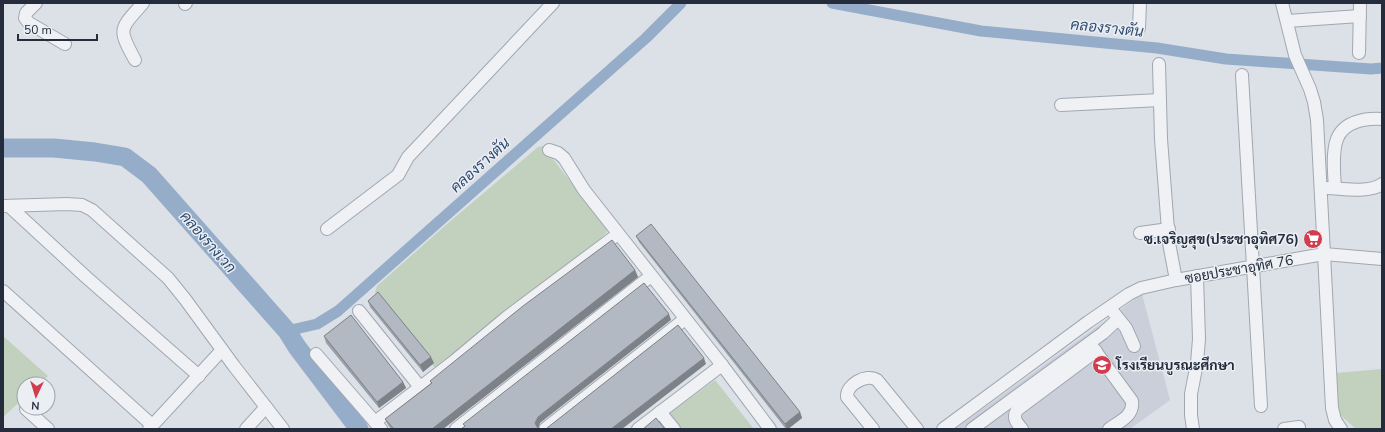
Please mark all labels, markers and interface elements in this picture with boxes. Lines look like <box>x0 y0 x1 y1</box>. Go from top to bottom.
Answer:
water label: คลองรางตัน <box>1069 14 1145 42</box>
scale bar <box>18 16 97 42</box>
text: 50 m <box>24 22 52 38</box>
water label: คลองรางตัน <box>446 133 514 197</box>
water label: คลองรางเวก <box>176 207 240 277</box>
supermarket icon: ซ.เจริญสุข(ประชาอุทิศ76) <box>1302 228 1324 250</box>
place label: ซ.เจริญสุข(ประชาอุทิศ76) <box>1144 230 1299 250</box>
street label: ซอยประชาอุทิศ 76 <box>1183 251 1295 288</box>
school or university icon: โรงเรียนบูรณะศึกษา <box>1091 354 1113 376</box>
place label: โรงเรียนบูรณะศึกษา <box>1115 356 1235 376</box>
north arrow <box>16 376 56 416</box>
text: N <box>31 398 40 413</box>

